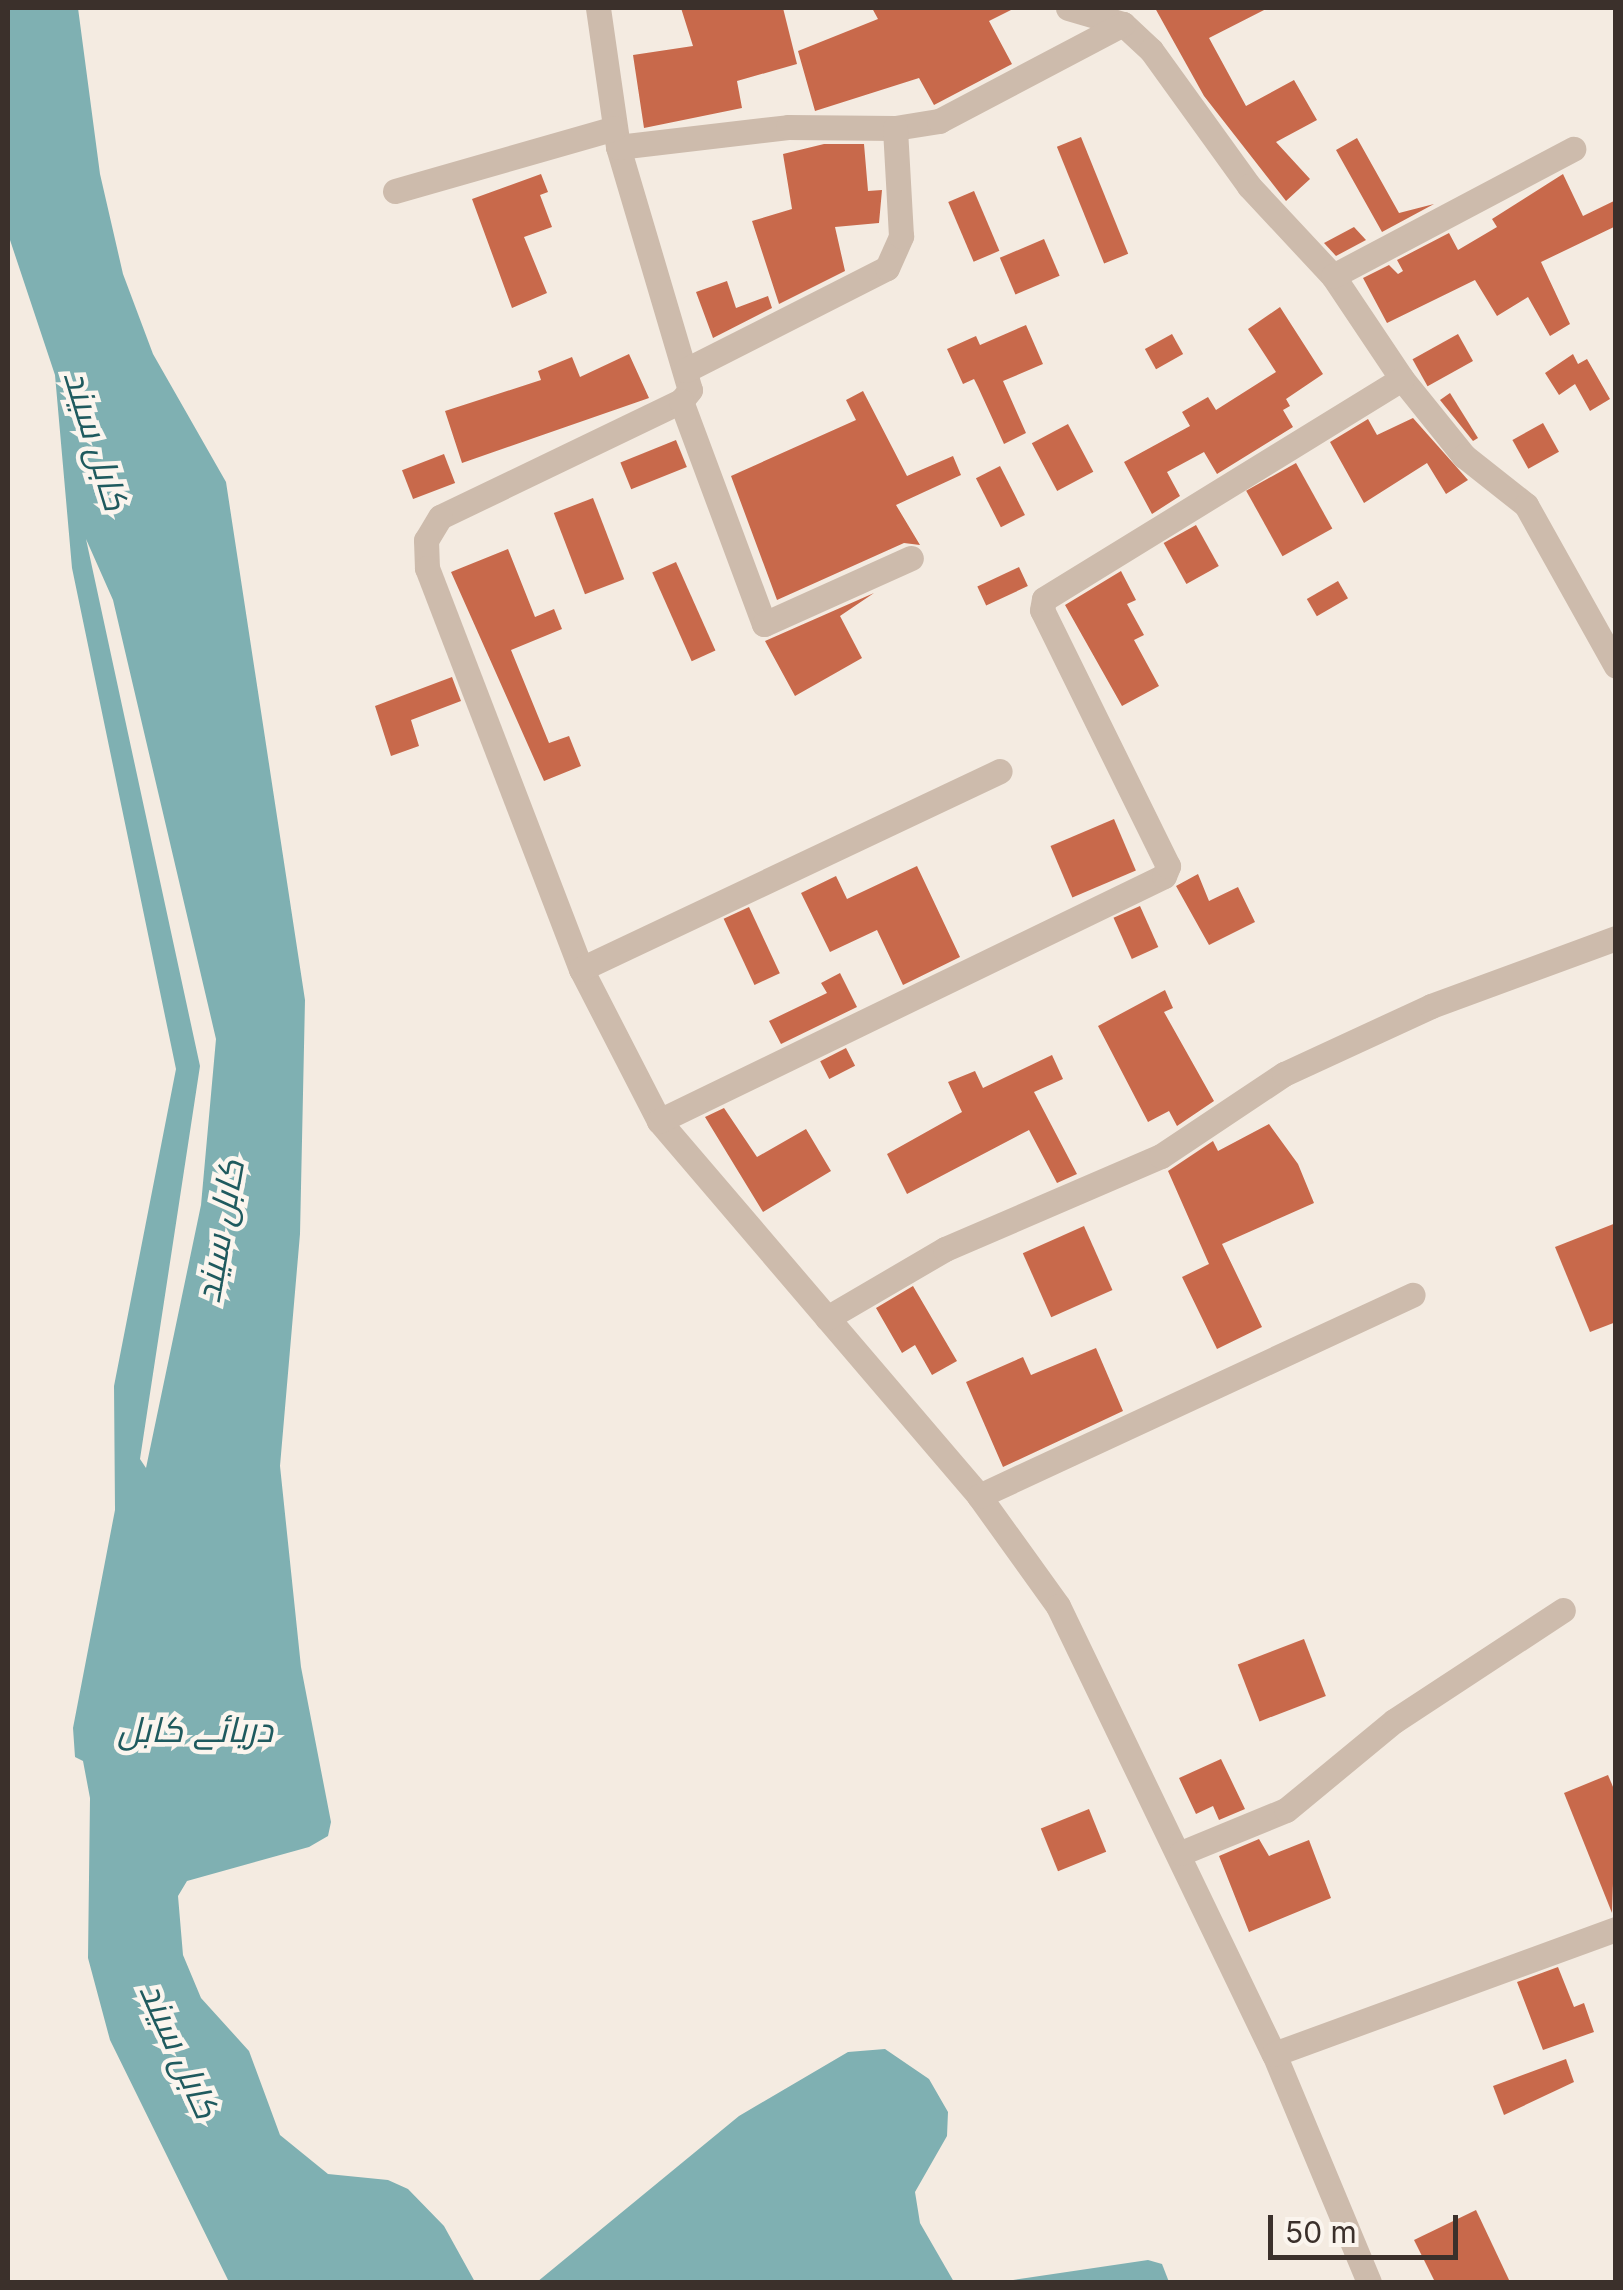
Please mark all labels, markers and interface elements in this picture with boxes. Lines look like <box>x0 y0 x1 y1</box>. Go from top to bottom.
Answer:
water label: کابل سيند <box>56 365 138 515</box>
water label: کابل سيند <box>186 1156 252 1306</box>
water label: دریائے کابل <box>117 1708 273 1750</box>
water label: کابل سيند <box>132 1976 228 2124</box>
scale bar <box>1273 2195 1463 2257</box>
text: 50 m <box>1285 2214 1357 2250</box>

